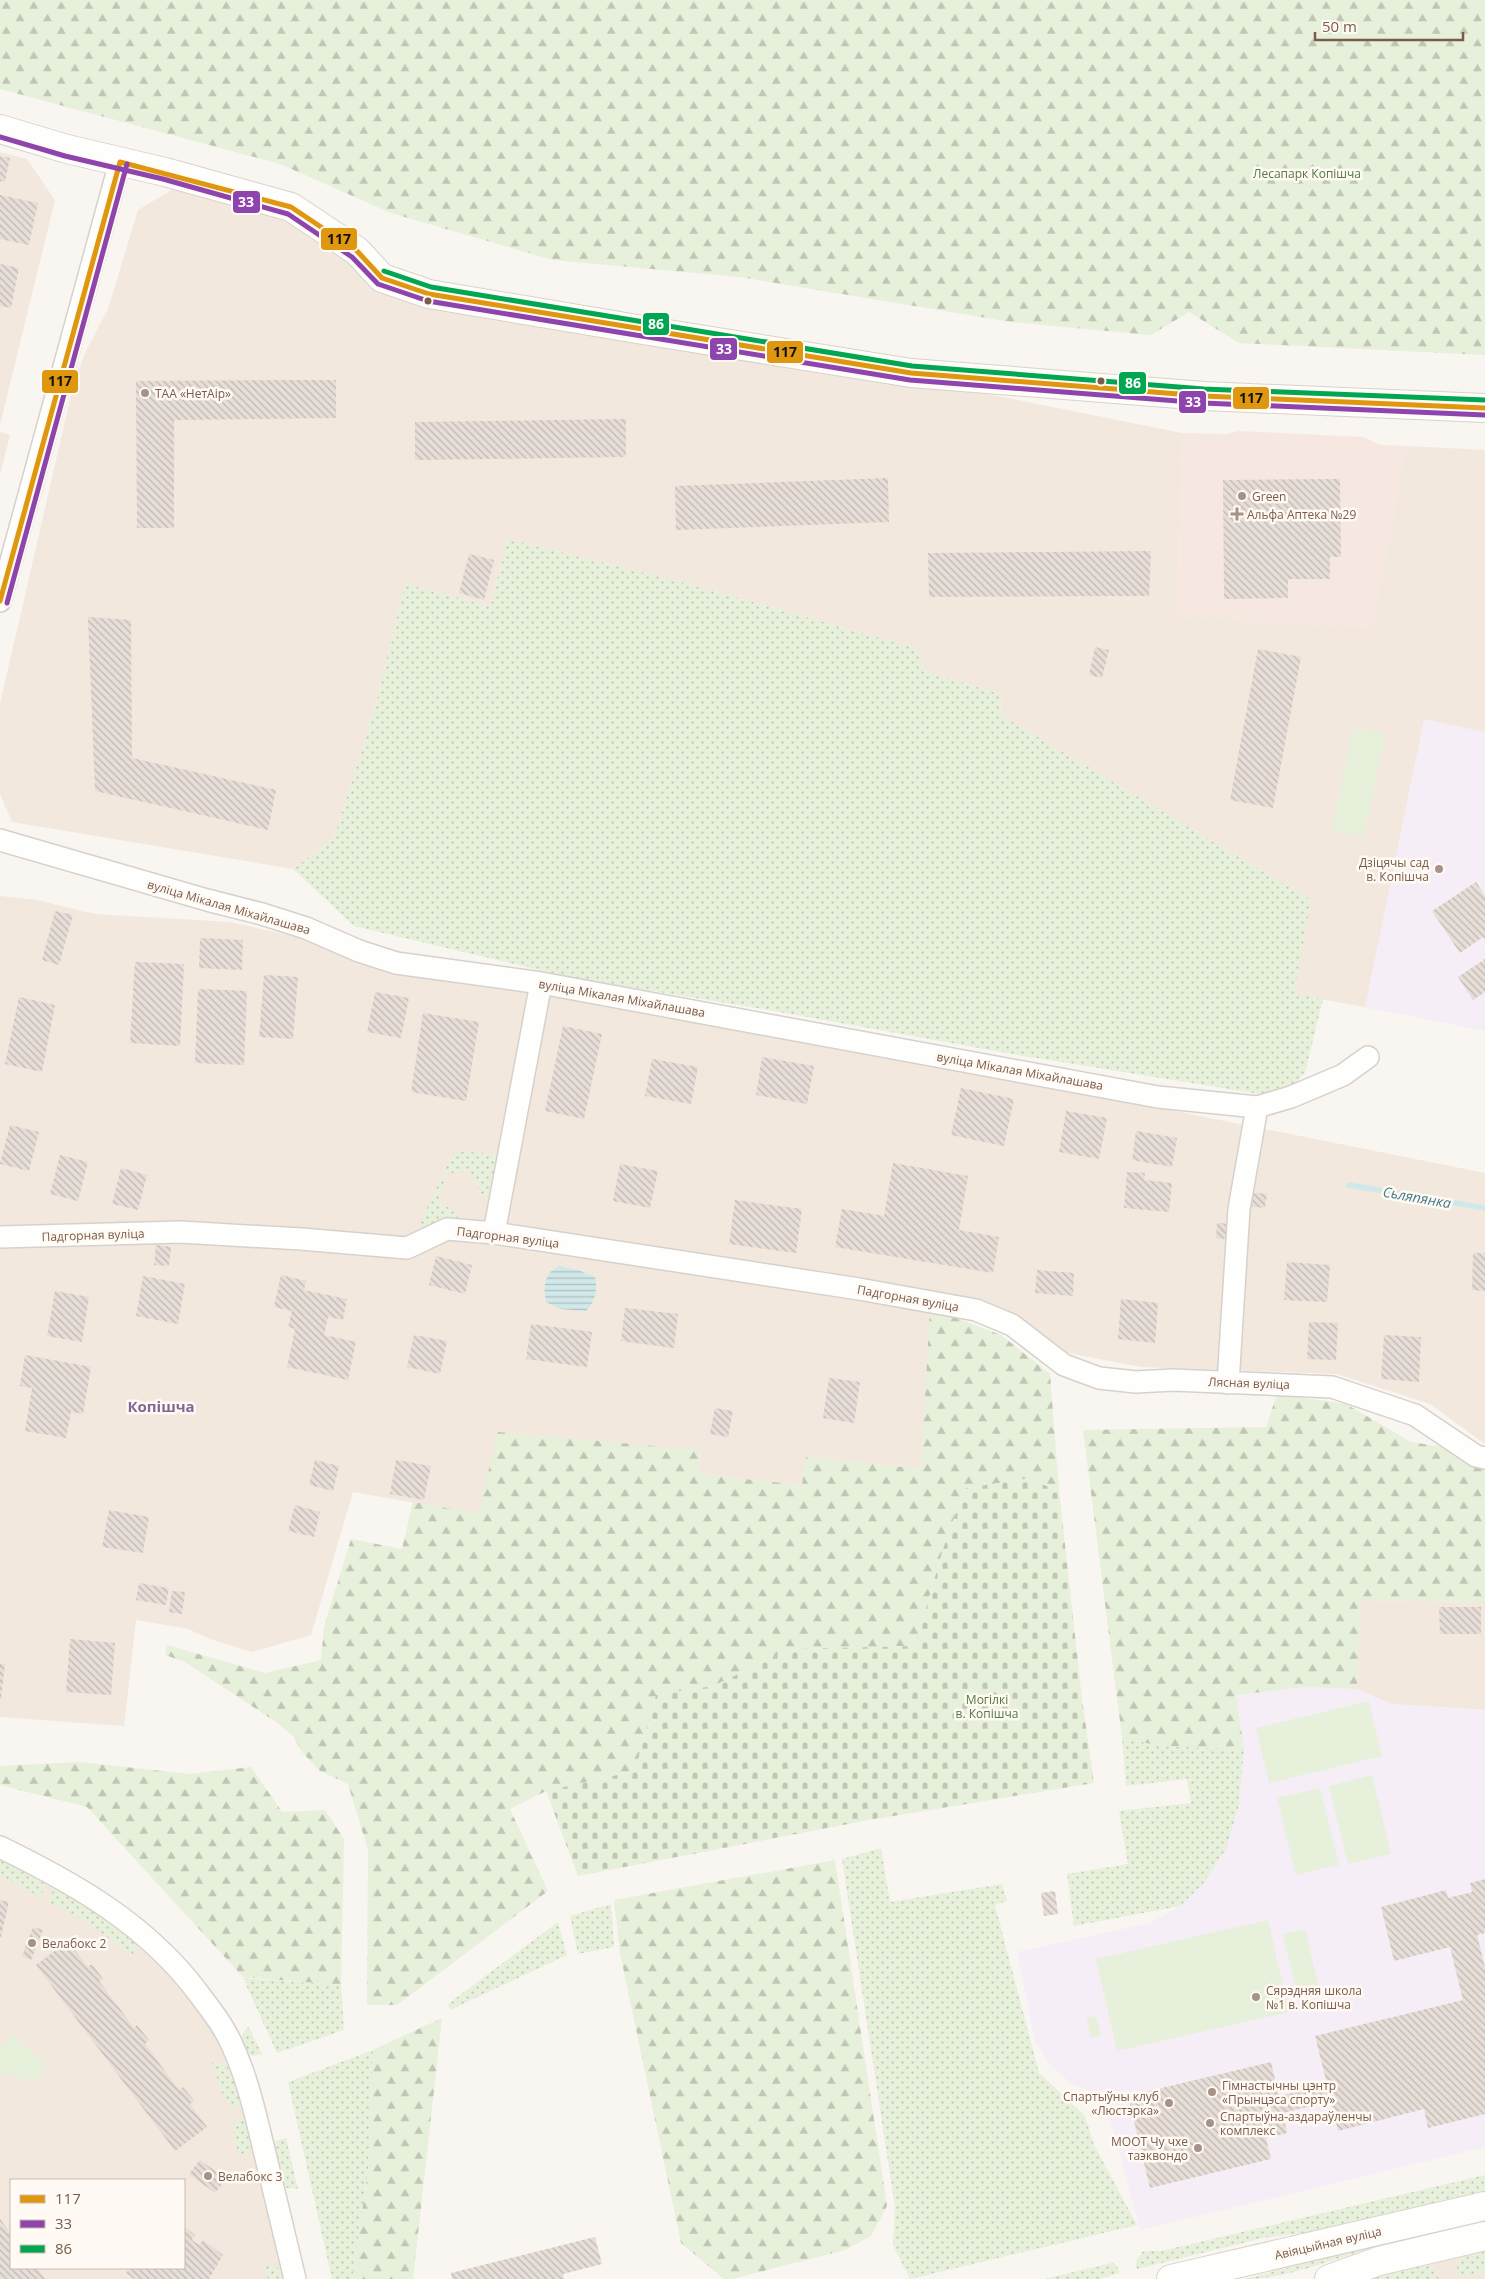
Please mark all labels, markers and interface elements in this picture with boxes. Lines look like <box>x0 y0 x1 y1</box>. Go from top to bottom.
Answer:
scale bar <box>1315 10 1462 42</box>
text: 50 m <box>1322 16 1357 36</box>
park label: Лесапарк Копішча <box>1253 165 1361 182</box>
line badge: 33 <box>232 190 261 214</box>
text: 33 <box>238 192 254 211</box>
line badge: 117 <box>320 227 358 251</box>
text: 117 <box>327 229 351 248</box>
unlabelled marker <box>423 296 433 306</box>
line badge: 86 <box>642 312 670 336</box>
text: 86 <box>648 314 664 333</box>
line badge: 33 <box>709 337 738 361</box>
text: 33 <box>716 339 732 358</box>
line badge: 117 <box>766 340 804 364</box>
text: 117 <box>773 342 797 361</box>
line badge: 117 <box>41 369 79 394</box>
text: 117 <box>48 371 72 390</box>
line badge: 86 <box>1118 371 1147 395</box>
text: 86 <box>1125 373 1141 392</box>
unlabelled marker <box>1096 376 1106 386</box>
place label: ТАА «НетАір» <box>155 385 231 402</box>
line badge: 117 <box>1232 386 1270 410</box>
marker: ТАА «НетАір» <box>139 387 151 399</box>
text: 117 <box>1239 388 1263 407</box>
line badge: 33 <box>1178 390 1207 414</box>
text: 33 <box>1185 392 1201 411</box>
place label: Green <box>1252 488 1286 505</box>
marker: Green <box>1236 490 1248 502</box>
place label: Альфа Аптека №29 <box>1247 506 1356 523</box>
marker: Альфа Аптека №29 <box>1231 508 1243 520</box>
place label: Дзіцячы сад в. Копішча <box>1359 854 1429 885</box>
marker: Дзіцячы сад в. Копішча <box>1433 863 1445 875</box>
street label: вуліца Мікалая Міхайлашава <box>145 876 313 938</box>
street label: вуліца Мікалая Міхайлашава <box>537 975 707 1021</box>
street label: вуліца Мікалая Міхайлашава <box>935 1048 1105 1094</box>
water label: Сьляпянка <box>1381 1182 1453 1212</box>
street label: Падгорная вуліца <box>456 1222 560 1252</box>
street label: Падгорная вуліца <box>41 1225 145 1245</box>
street label: Падгорная вуліца <box>856 1281 960 1315</box>
street label: Лясная вуліца <box>1208 1373 1290 1393</box>
district label: Копішча <box>127 1396 195 1416</box>
park label: Могілкі в. Копішча <box>956 1691 1018 1722</box>
place label: Велабокс 2 <box>42 1935 106 1952</box>
marker: Велабокс 2 <box>26 1937 38 1949</box>
place label: Сярэдняя школа №1 в. Копішча <box>1266 1982 1362 2013</box>
marker: Сярэдняя школа №1 в. Копішча <box>1250 1991 1262 2003</box>
place label: Гімнастычны цэнтр «Прынцэса спорту» <box>1222 2077 1336 2108</box>
marker: Гімнастычны цэнтр «Прынцэса спорту» <box>1206 2086 1218 2098</box>
place label: Cпартыўны клуб «Люстэрка» <box>1063 2088 1159 2119</box>
marker: Cпартыўны клуб «Люстэрка» <box>1163 2097 1175 2109</box>
place label: Спартыўна-аздараўленчы комплекс <box>1220 2108 1372 2139</box>
marker: Спартыўна-аздараўленчы комплекс <box>1204 2117 1216 2129</box>
place label: МООТ Чу чхе таэквондо <box>1111 2133 1188 2164</box>
marker: МООТ Чу чхе таэквондо <box>1192 2142 1204 2154</box>
place label: Велабокс 3 <box>218 2168 282 2185</box>
marker: Велабокс 3 <box>202 2170 214 2182</box>
legend <box>10 2179 185 2269</box>
text: 117 <box>55 2188 81 2208</box>
text: 33 <box>55 2213 72 2233</box>
street label: Авіяцыйная вуліца <box>1273 2222 1383 2264</box>
text: 86 <box>55 2238 72 2258</box>

